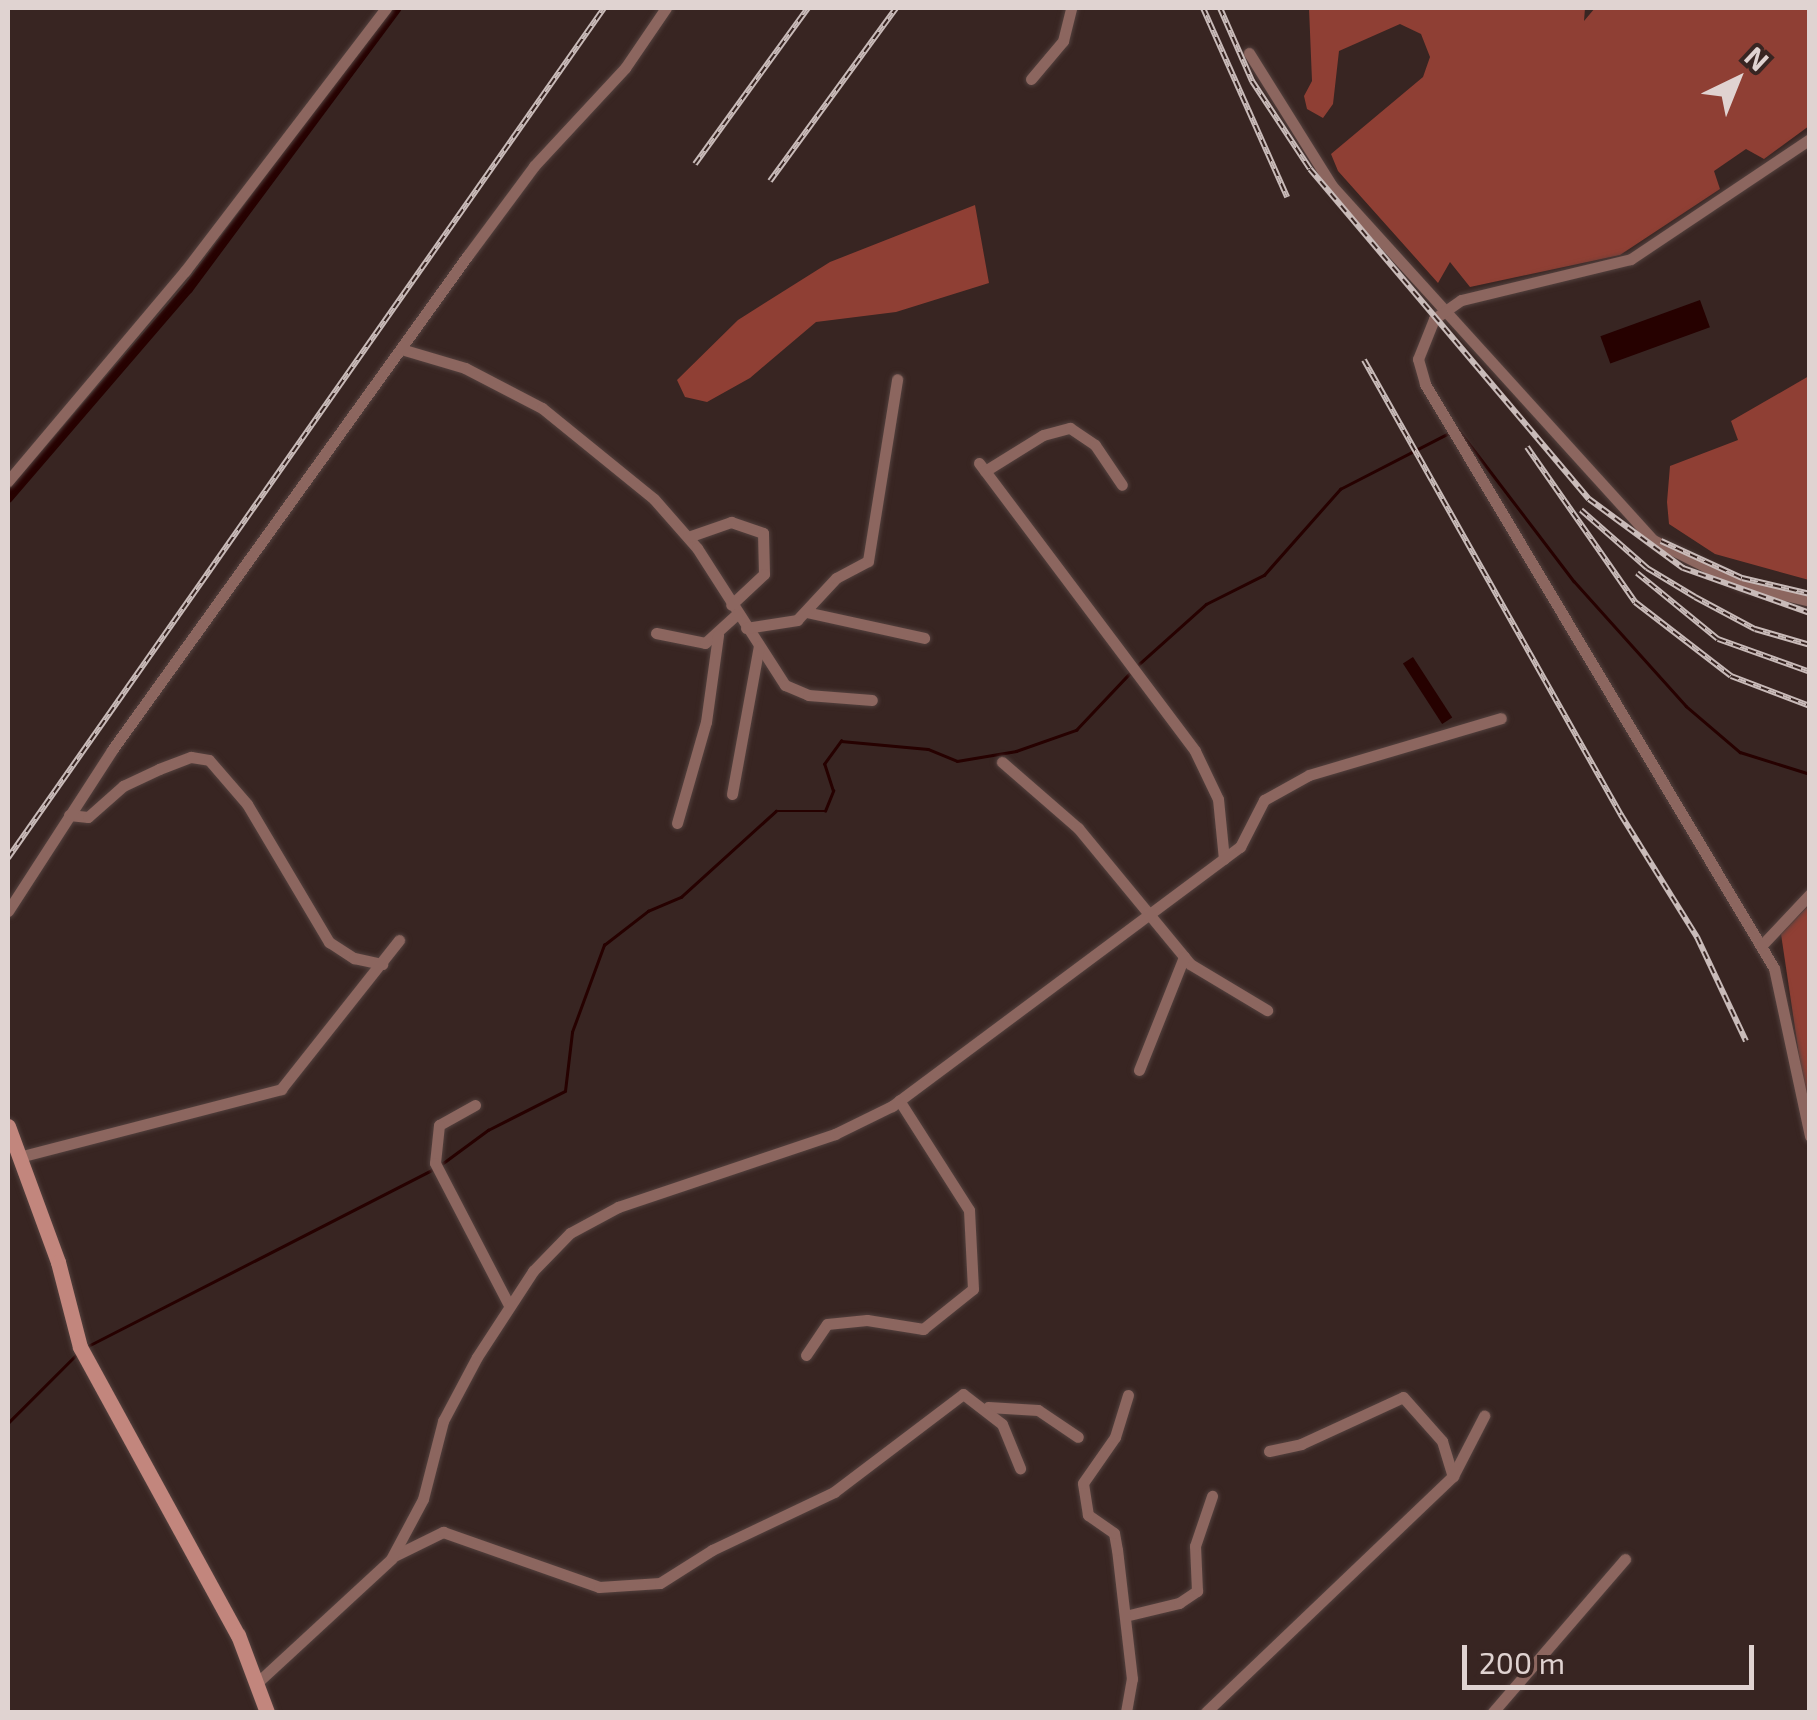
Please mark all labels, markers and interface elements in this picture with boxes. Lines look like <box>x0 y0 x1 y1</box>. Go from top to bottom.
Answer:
north arrow <box>1687 30 1787 130</box>
text: N <box>1738 39 1776 77</box>
scale bar <box>1467 1625 1760 1687</box>
text: 200 m <box>1479 1644 1565 1680</box>

